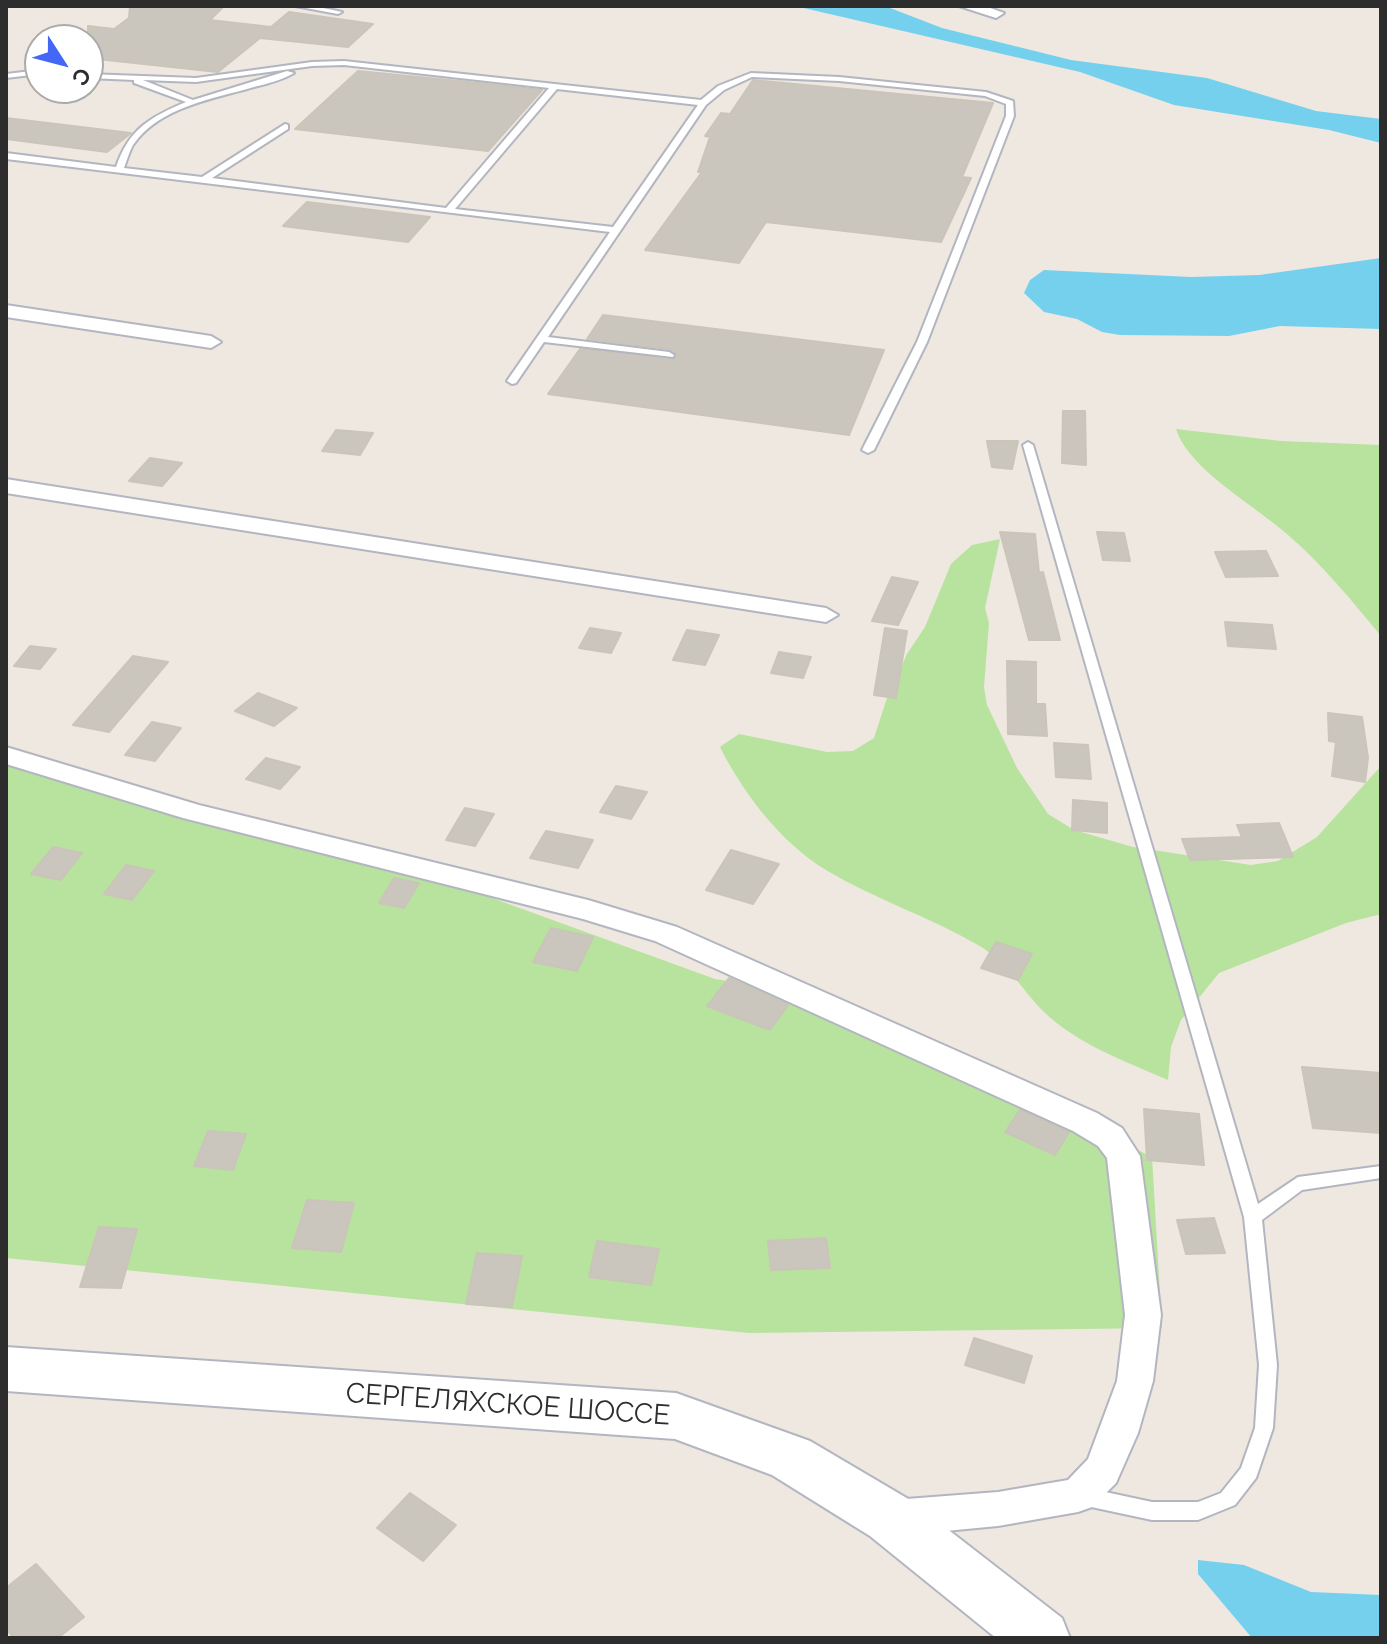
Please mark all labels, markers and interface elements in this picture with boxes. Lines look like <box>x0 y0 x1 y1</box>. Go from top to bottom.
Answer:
north arrow <box>24 24 104 104</box>
text: С <box>67 63 97 91</box>
street label: СЕРГЕЛЯХСКОЕ ШОССЕ <box>345 1377 671 1433</box>

